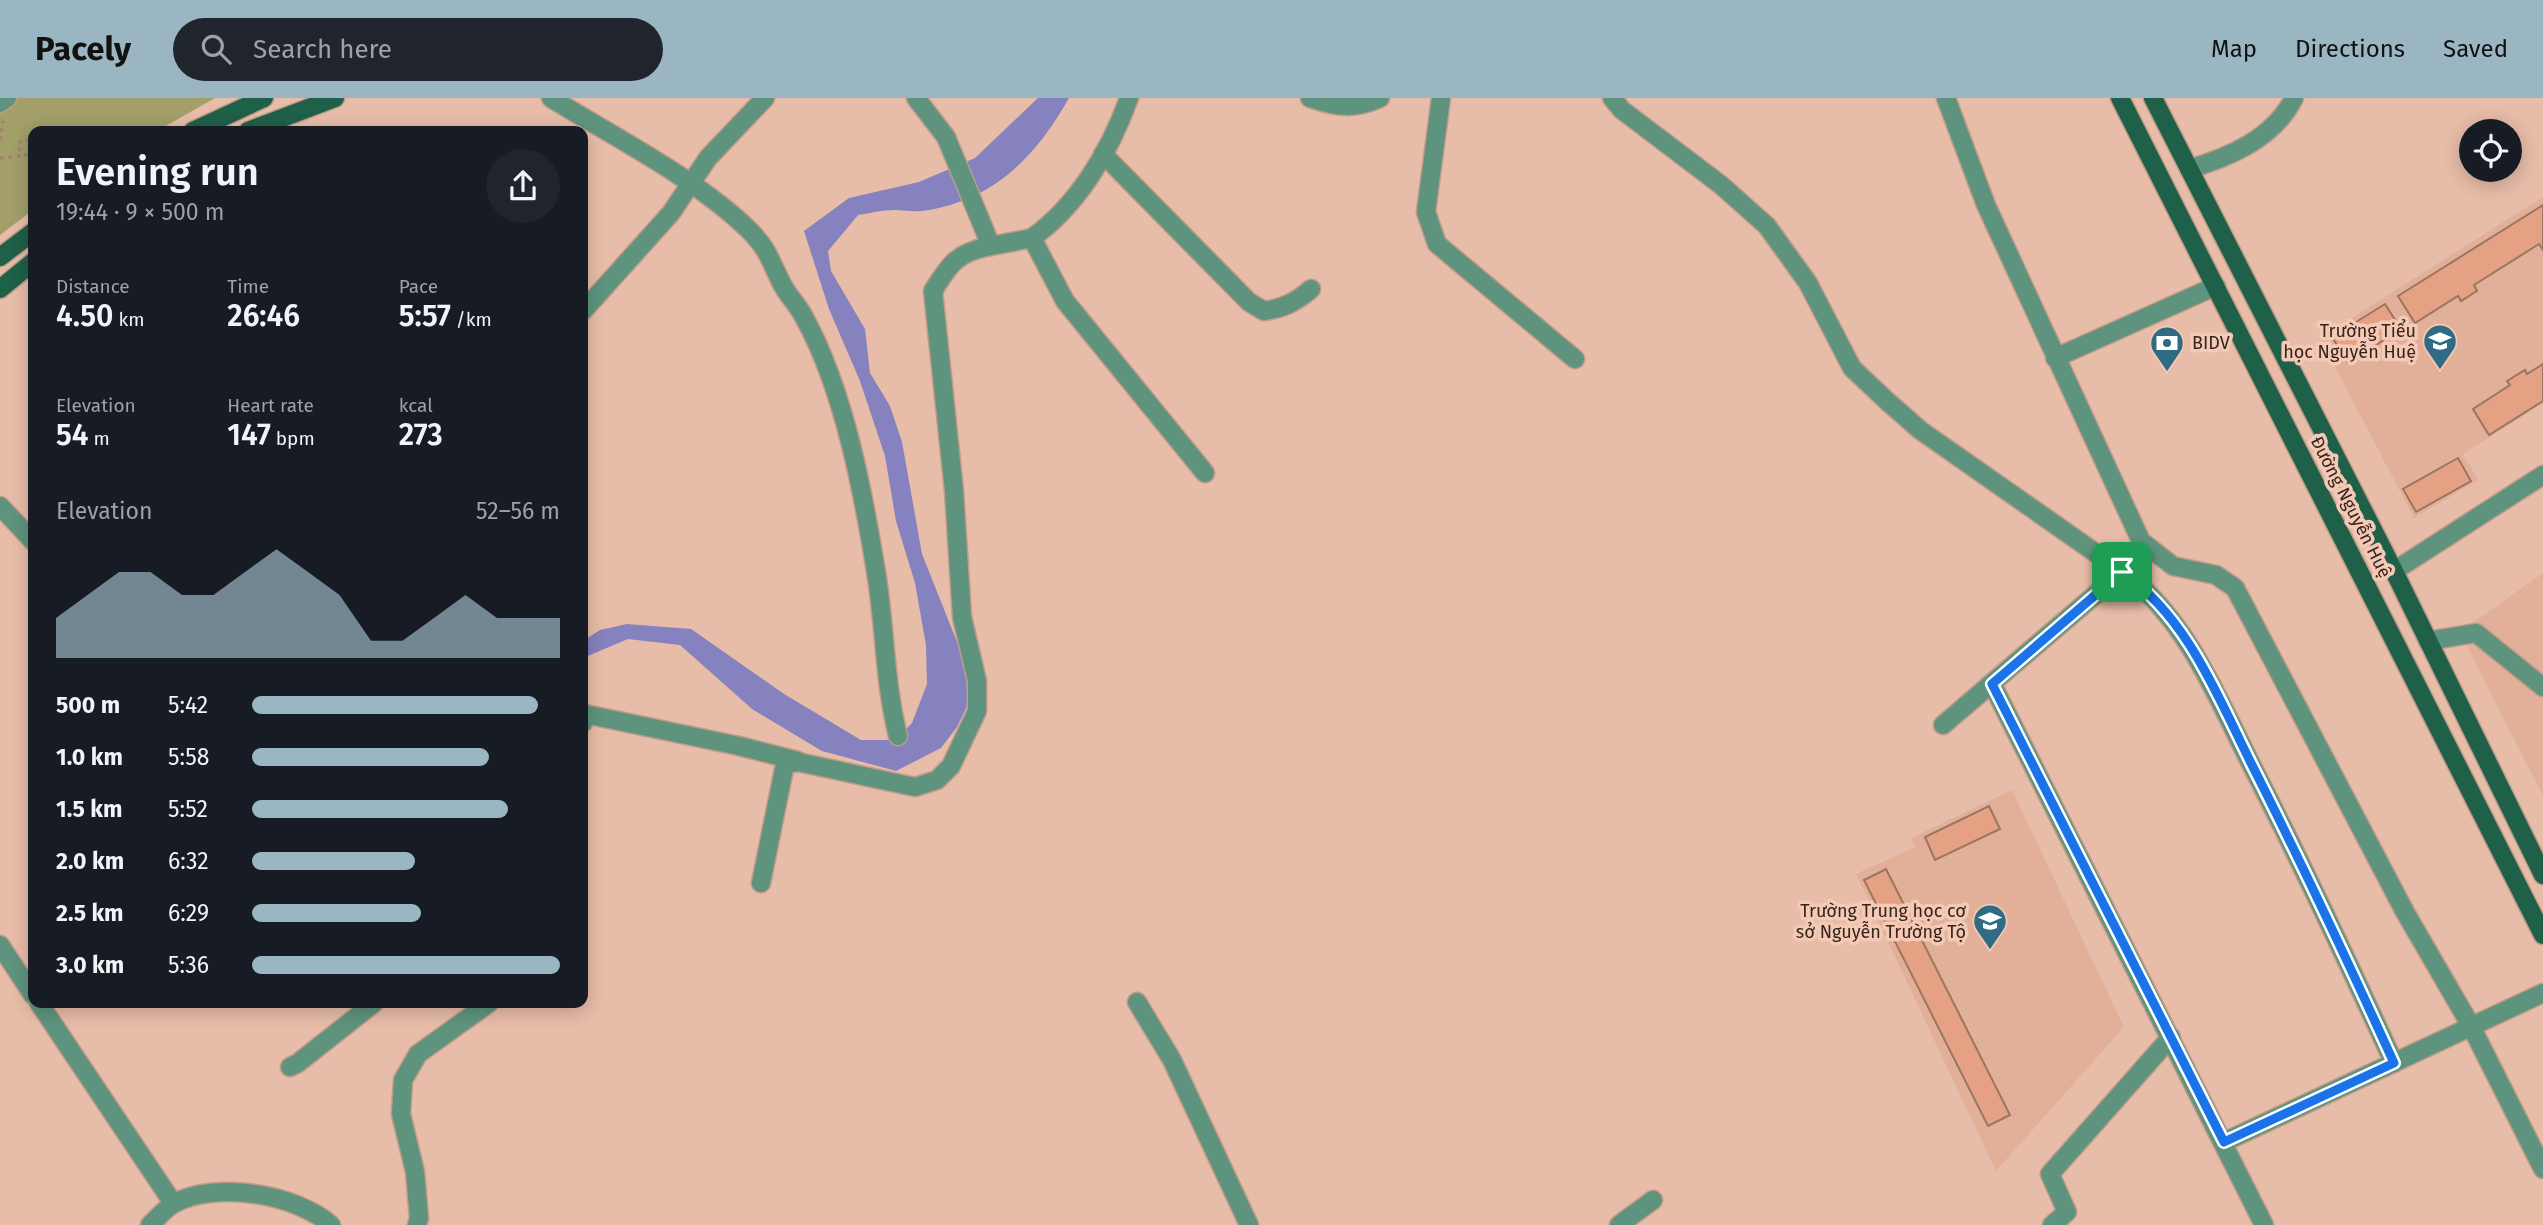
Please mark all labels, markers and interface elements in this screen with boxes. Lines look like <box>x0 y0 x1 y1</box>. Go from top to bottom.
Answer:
search box <box>173 18 663 81</box>
text: Pacely <box>35 29 131 69</box>
icon: search <box>197 30 235 68</box>
text: Search here <box>253 34 392 65</box>
text: Map <box>2211 35 2257 63</box>
text: Directions <box>2295 35 2405 63</box>
text: Saved <box>2443 35 2508 63</box>
map controls <box>2459 119 2522 182</box>
button: locate <box>2459 119 2522 182</box>
text: Evening run <box>56 149 259 195</box>
button: share <box>486 149 560 223</box>
text: 19:44 · 9 × 500 m <box>56 198 224 226</box>
text: Distance <box>56 275 130 298</box>
text: Time <box>227 275 269 298</box>
text: Pace <box>399 275 438 298</box>
text: 4.50 <box>56 298 113 334</box>
text: 26:46 <box>227 298 300 334</box>
text: 5:57 <box>399 298 451 334</box>
text: km <box>113 308 144 331</box>
text: /km <box>451 308 492 331</box>
place label: Trường Tiểu học Nguyễn Huệ <box>2283 319 2416 363</box>
school or university icon: Trường Tiểu học Nguyễn Huệ <box>2421 322 2459 371</box>
bank icon: BIDV <box>2148 324 2186 373</box>
place label: BIDV <box>2192 332 2230 354</box>
text: Elevation <box>56 394 136 417</box>
text: Heart rate <box>227 394 314 417</box>
text: kcal <box>399 394 433 417</box>
text: 54 <box>56 417 89 453</box>
text: 147 <box>227 417 271 453</box>
text: 273 <box>399 417 443 453</box>
text: m <box>89 427 110 450</box>
text: bpm <box>271 427 315 450</box>
street label: Đường Nguyễn Huệ <box>2306 432 2397 582</box>
text: Elevation <box>56 497 152 525</box>
text: 52–56 m <box>476 497 560 525</box>
pin <box>2092 542 2152 602</box>
icon: arrive <box>2103 553 2141 591</box>
text: 500 m <box>56 691 120 719</box>
text: 5:42 <box>168 691 208 719</box>
text: 1.0 km <box>56 743 123 771</box>
text: 5:58 <box>168 743 209 771</box>
text: 1.5 km <box>56 795 122 823</box>
text: 5:52 <box>168 795 208 823</box>
text: 2.0 km <box>56 847 124 875</box>
text: 6:32 <box>168 847 209 875</box>
text: 2.5 km <box>56 899 124 927</box>
text: 6:29 <box>168 899 209 927</box>
place label: Trường Trung học cơ sở Nguyễn Trường Tộ <box>1796 900 1966 943</box>
school or university icon: Trường Trung học cơ sở Nguyễn Trường Tộ <box>1971 902 2009 951</box>
text: 3.0 km <box>56 951 124 979</box>
text: 5:36 <box>168 951 209 979</box>

